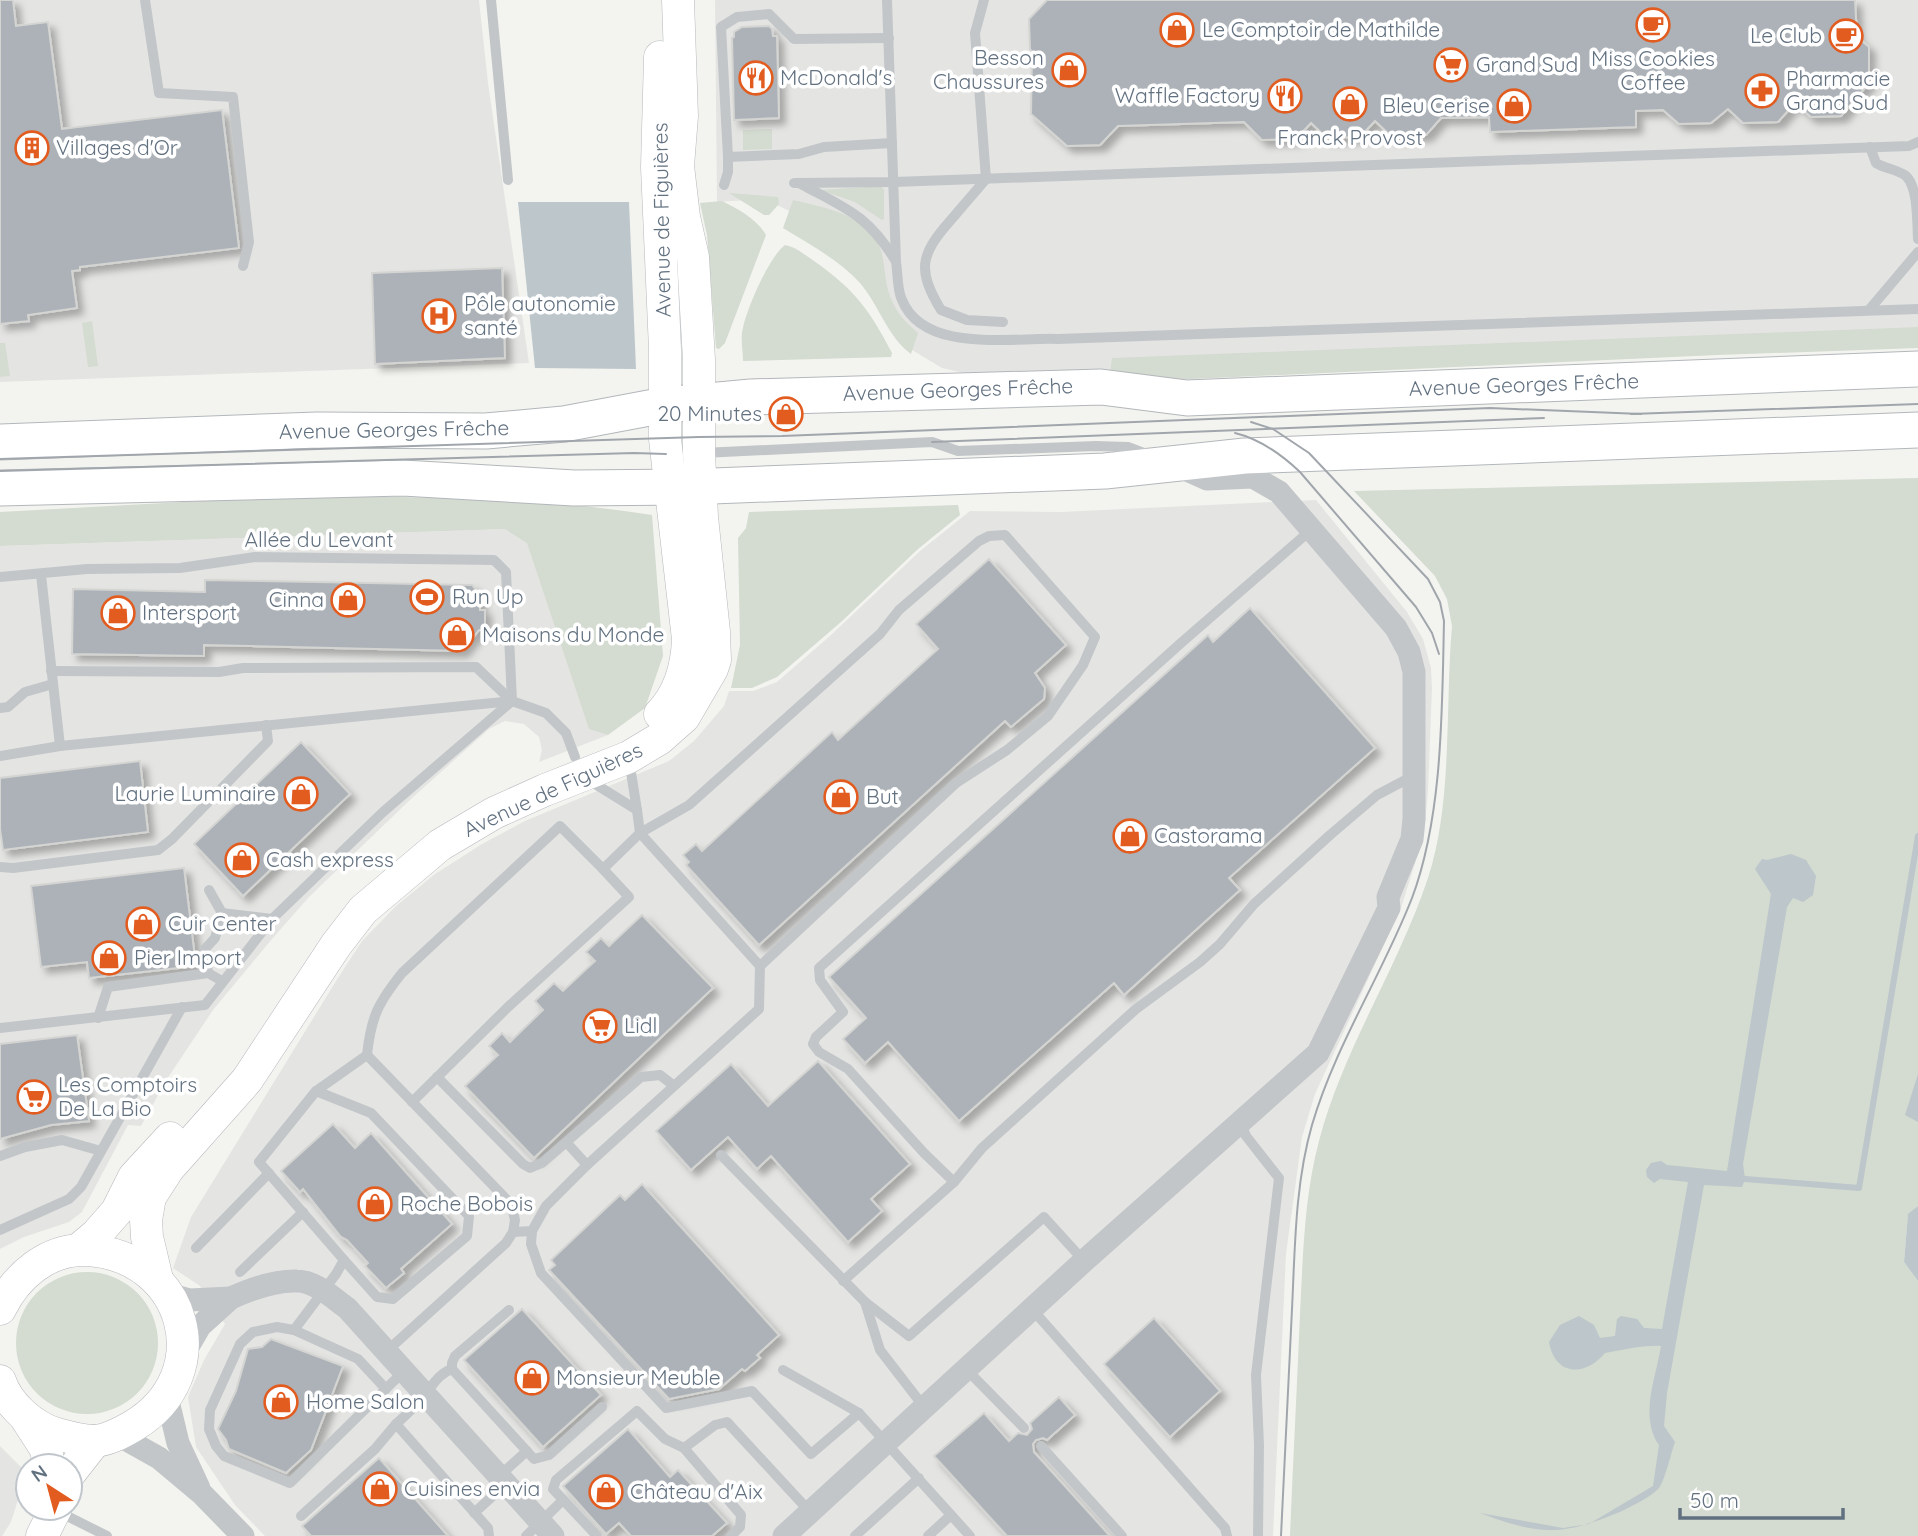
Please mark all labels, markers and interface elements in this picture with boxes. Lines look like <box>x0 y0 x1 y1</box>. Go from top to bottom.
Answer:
cafe icon: Miss Cookies Coffee <box>1634 6 1672 44</box>
shop icon: Le Comptoir de Mathilde <box>1158 11 1196 49</box>
place label: Le Comptoir de Mathilde <box>1202 16 1440 42</box>
cafe icon: Le Club <box>1827 17 1865 55</box>
place label: Le Club <box>1750 22 1822 48</box>
place label: Besson Chaussures <box>933 44 1044 94</box>
place label: Miss Cookies Coffee <box>1591 45 1715 95</box>
supermarket icon: Grand Sud <box>1432 46 1470 84</box>
shop icon: Besson Chaussures <box>1050 51 1088 89</box>
place label: Grand Sud <box>1476 51 1578 77</box>
restaurant icon: McDonald's <box>737 59 775 97</box>
place label: McDonald's <box>780 64 892 90</box>
place label: Pharmacie Grand Sud <box>1786 65 1890 115</box>
pharmacy icon: Pharmacie Grand Sud <box>1743 72 1781 110</box>
restaurant icon: Waffle Factory <box>1266 77 1304 115</box>
place label: Waffle Factory <box>1115 82 1260 108</box>
shop icon: Franck Provost <box>1331 85 1369 123</box>
shop icon: Bleu Cerise <box>1495 87 1533 125</box>
place label: Bleu Cerise <box>1382 92 1490 118</box>
street label: Avenue de Figuières <box>646 122 676 318</box>
place label: Franck Provost <box>1277 124 1423 150</box>
building icon: Villages d'Or <box>13 129 51 167</box>
place label: Villages d'Or <box>56 134 178 160</box>
place label: Pôle autonomie santé <box>464 290 616 340</box>
hospital icon: Pôle autonomie santé <box>420 297 458 335</box>
street label: Avenue Georges Frêche <box>1408 367 1640 401</box>
street label: Avenue Georges Frêche <box>842 372 1074 406</box>
shop icon: 20 Minutes <box>767 395 805 433</box>
place label: 20 Minutes <box>657 400 762 426</box>
street label: Avenue Georges Frêche <box>279 414 509 444</box>
street label: Allée du Levant <box>244 526 394 552</box>
sports icon: Run Up <box>408 578 446 616</box>
shop icon: Cinna <box>329 581 367 619</box>
place label: Run Up <box>452 583 523 609</box>
place label: Cinna <box>269 586 324 612</box>
shop icon: Intersport <box>99 594 137 632</box>
place label: Intersport <box>142 599 237 625</box>
shop icon: Maisons du Monde <box>438 616 476 654</box>
place label: Maisons du Monde <box>482 621 664 647</box>
street label: Avenue de Figuières <box>459 736 646 842</box>
shop icon: Laurie Luminaire <box>282 775 320 813</box>
shop icon: But <box>822 778 860 816</box>
place label: Laurie Luminaire <box>115 780 276 806</box>
place label: But <box>866 783 899 809</box>
shop icon: Castorama <box>1111 817 1149 855</box>
place label: Castorama <box>1154 822 1262 848</box>
shop icon: Cash express <box>223 841 261 879</box>
place label: Cash express <box>266 846 394 872</box>
shop icon: Cuir Center <box>124 905 162 943</box>
place label: Cuir Center <box>168 910 277 936</box>
shop icon: Pier Import <box>90 939 128 977</box>
place label: Pier Import <box>134 944 242 970</box>
supermarket icon: Lidl <box>581 1007 619 1045</box>
place label: Lidl <box>624 1012 657 1038</box>
place label: Les Comptoirs De La Bio <box>58 1071 197 1121</box>
supermarket icon: Les Comptoirs De La Bio <box>15 1078 53 1116</box>
shop icon: Roche Bobois <box>356 1185 394 1223</box>
place label: Roche Bobois <box>400 1190 533 1216</box>
shop icon: Monsieur Meuble <box>513 1359 551 1397</box>
place label: Monsieur Meuble <box>556 1364 721 1390</box>
shop icon: Home Salon <box>262 1383 300 1421</box>
place label: Home Salon <box>306 1388 425 1414</box>
north arrow <box>14 1452 84 1522</box>
text: N <box>26 1459 52 1487</box>
shop icon: Cuisines envia <box>361 1470 399 1508</box>
shop icon: Château d'Aix <box>587 1473 625 1511</box>
place label: Cuisines envia <box>404 1475 540 1501</box>
scale bar <box>1680 1476 1843 1520</box>
place label: Château d'Aix <box>630 1478 763 1504</box>
text: 50 m <box>1690 1487 1739 1513</box>

